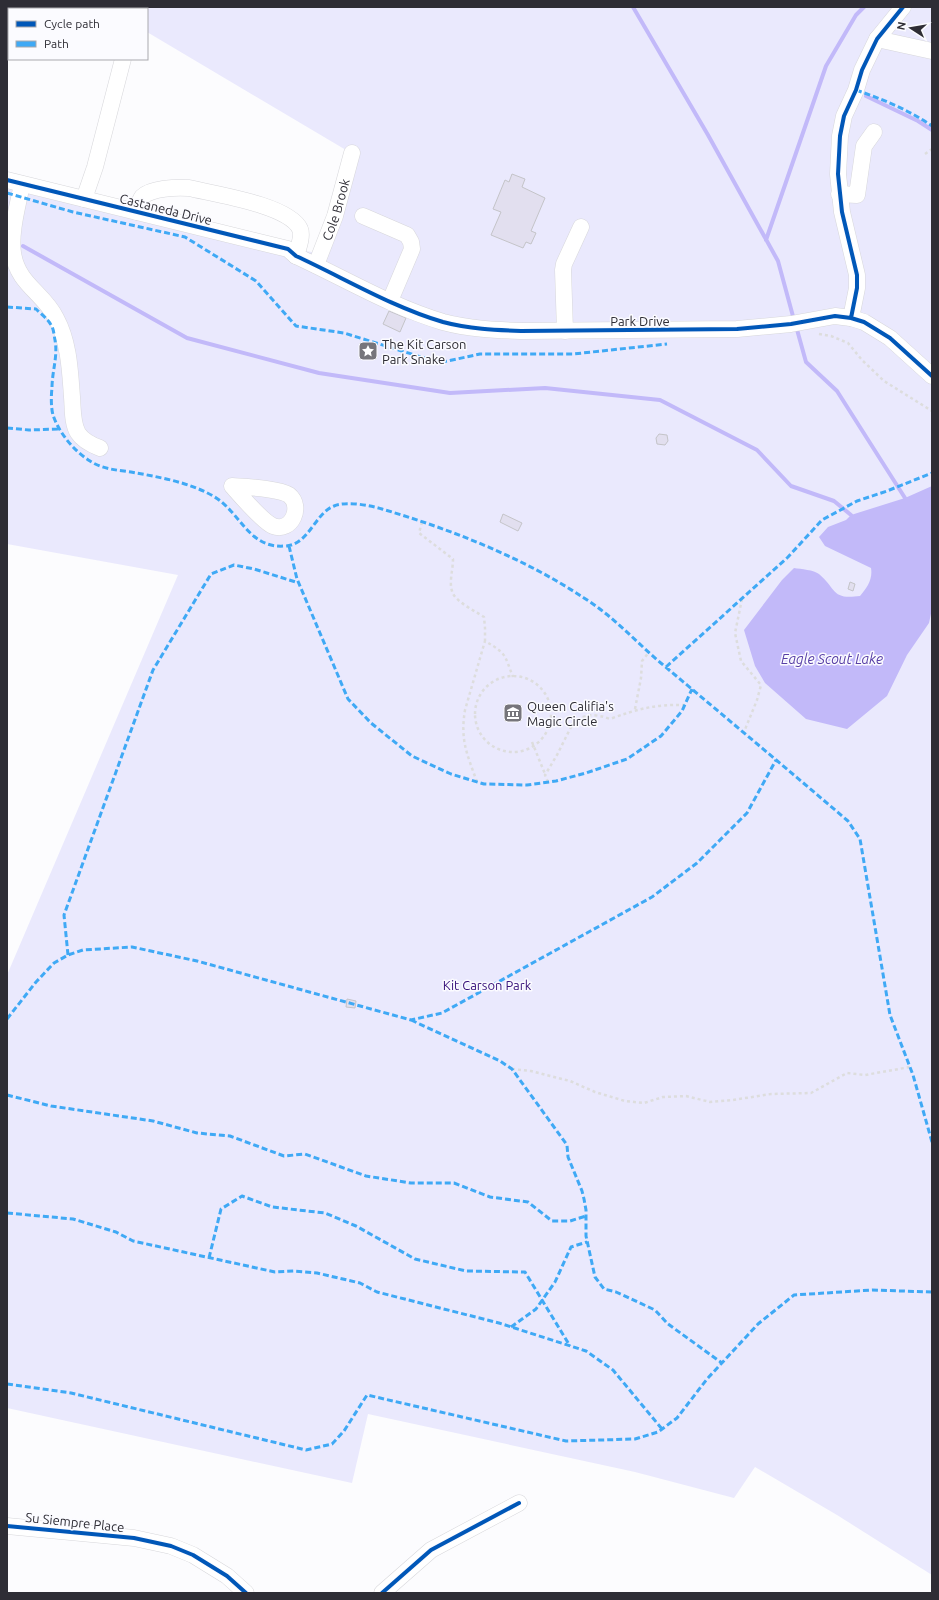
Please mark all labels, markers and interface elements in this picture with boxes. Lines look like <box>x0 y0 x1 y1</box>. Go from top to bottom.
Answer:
legend <box>8 8 148 60</box>
north arrow <box>891 8 931 48</box>
text: Cycle path <box>44 17 100 30</box>
text: N <box>894 21 908 31</box>
text: Path <box>44 37 69 50</box>
street label: Cole Brook <box>319 177 352 242</box>
street label: Castaneda Drive <box>118 191 214 227</box>
street label: Park Drive <box>610 314 670 328</box>
place label: The Kit Carson Park Snake <box>382 337 467 366</box>
place icon: The Kit Carson Park Snake <box>357 340 379 362</box>
water label: Eagle Scout Lake <box>781 651 883 667</box>
place label: Queen Califia's Magic Circle <box>527 699 614 728</box>
museum icon: Queen Califia's Magic Circle <box>502 702 524 724</box>
park label: Kit Carson Park <box>443 978 532 992</box>
street label: Su Siempre Place <box>25 1510 125 1534</box>

